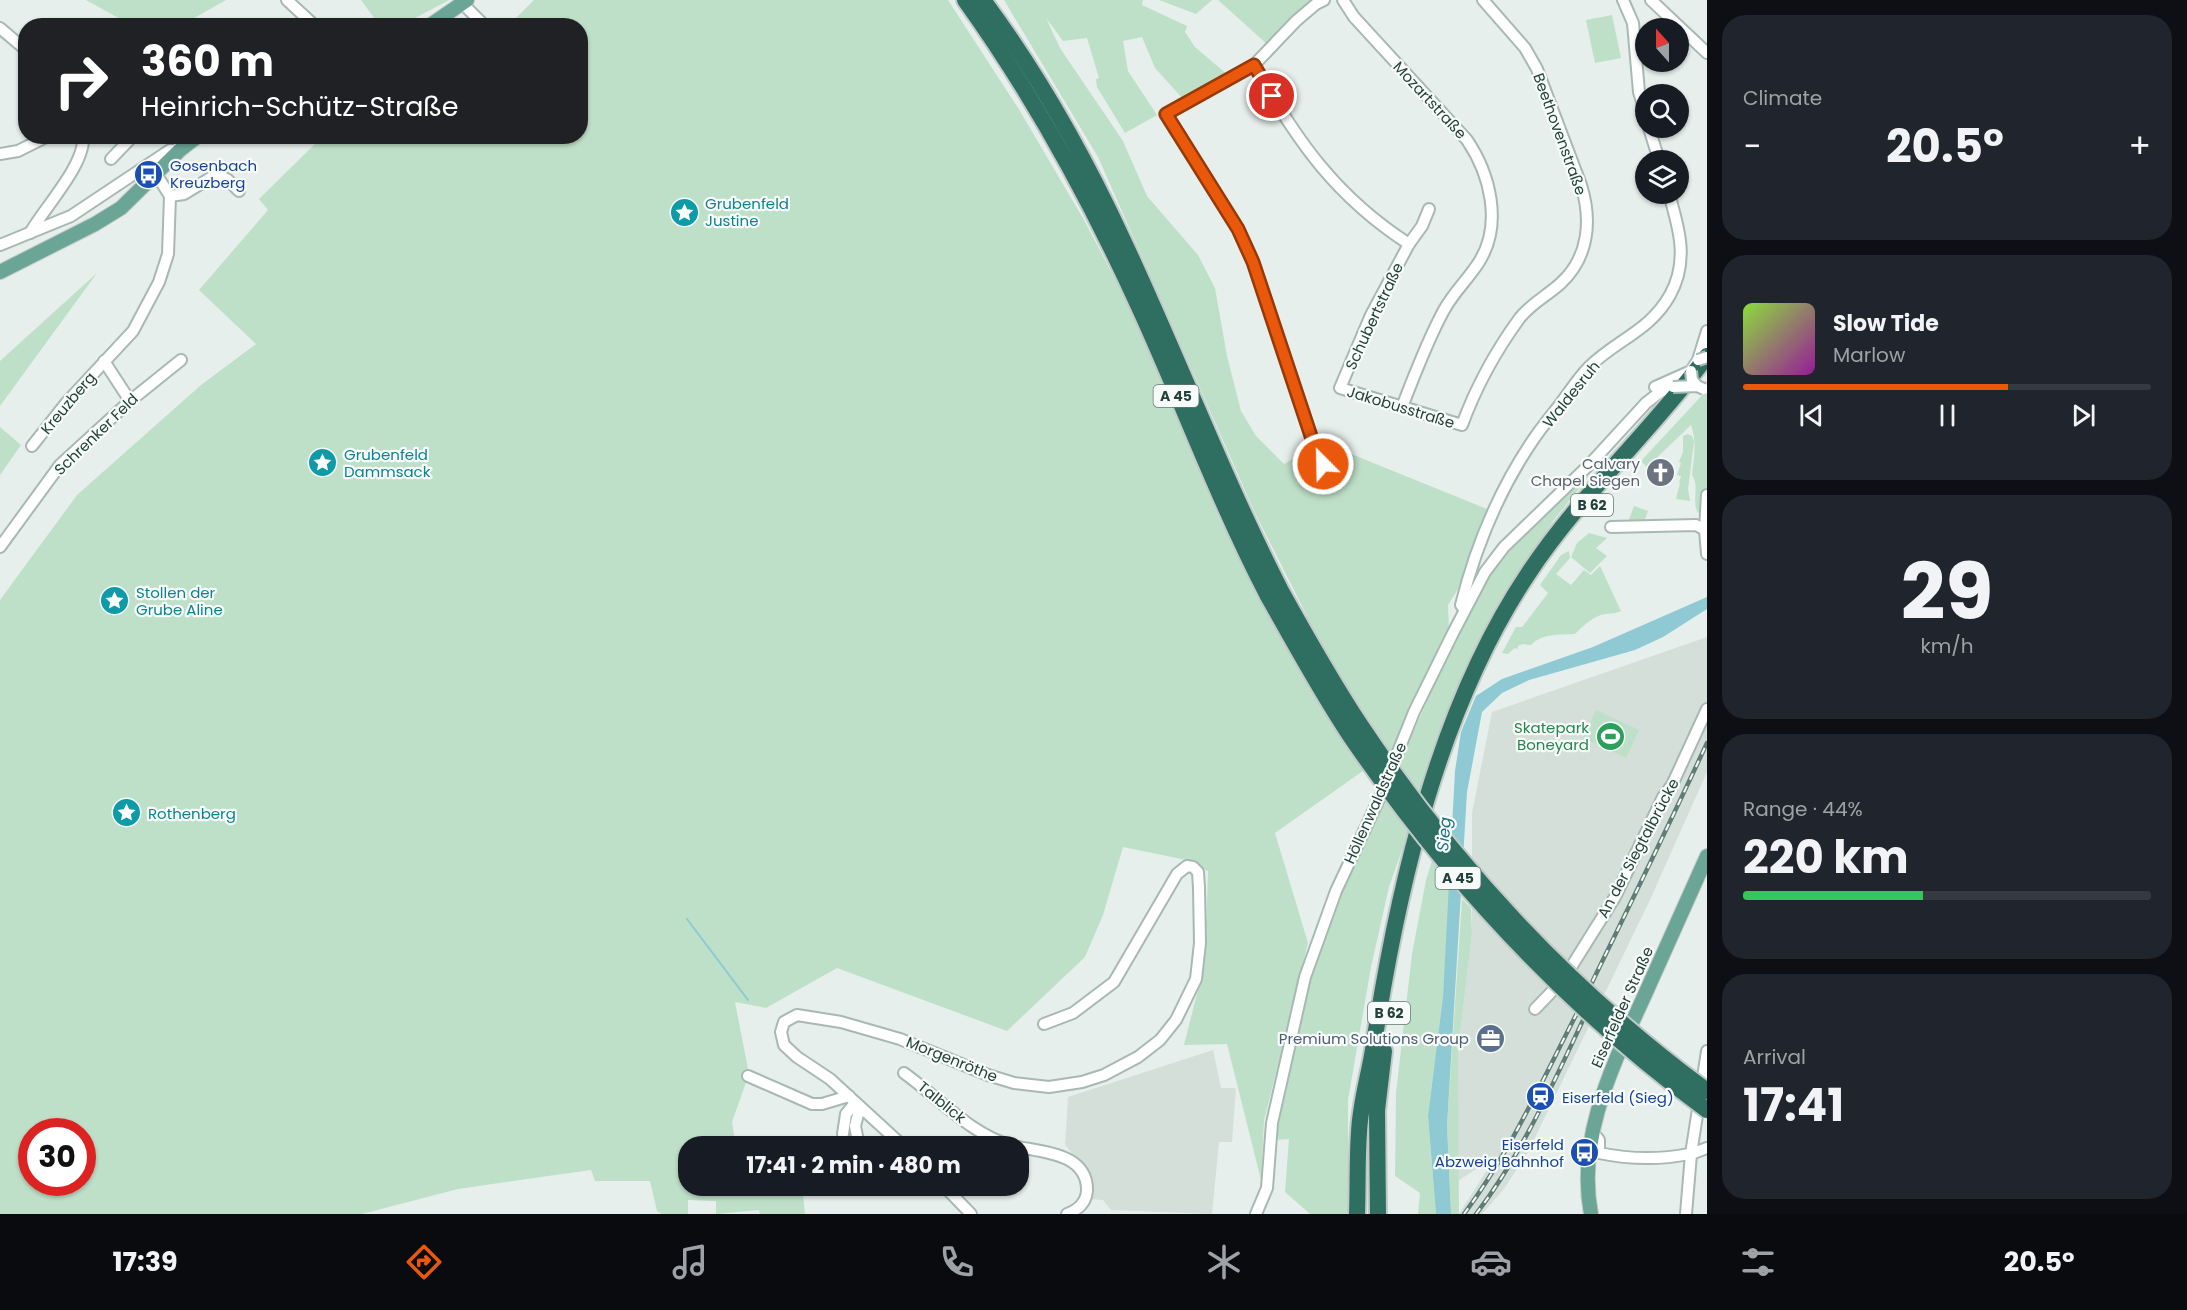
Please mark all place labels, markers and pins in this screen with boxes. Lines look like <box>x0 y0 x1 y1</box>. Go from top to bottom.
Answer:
pin <box>1246 70 1297 121</box>
place label: Gosenbach Kreuzberg <box>170 155 257 193</box>
bus stop icon: Gosenbach Kreuzberg <box>133 158 165 190</box>
place label: Grubenfeld Justine <box>705 193 789 231</box>
place icon: Grubenfeld Justine <box>668 196 700 228</box>
place label: Grubenfeld Dammsack <box>344 444 431 482</box>
place icon: Grubenfeld Dammsack <box>307 447 339 479</box>
place label: Calvary Chapel Siegen <box>1531 453 1641 491</box>
church icon: Calvary Chapel Siegen <box>1645 456 1677 488</box>
place label: Stollen der Grube Aline <box>136 582 223 620</box>
place icon: Stollen der Grube Aline <box>99 585 131 617</box>
place label: Skatepark Boneyard <box>1514 717 1589 755</box>
sports icon: Skatepark Boneyard <box>1594 720 1626 752</box>
place icon: Rothenberg <box>111 797 143 829</box>
place label: Rothenberg <box>148 803 236 824</box>
office icon: Premium Solutions Group <box>1474 1022 1506 1054</box>
place label: Premium Solutions Group <box>1279 1028 1469 1049</box>
station icon: Eiserfeld (Sieg) <box>1525 1081 1557 1113</box>
place label: Eiserfeld (Sieg) <box>1562 1087 1674 1108</box>
place label: Eiserfeld Abzweig Bahnhof <box>1435 1134 1564 1172</box>
bus stop icon: Eiserfeld Abzweig Bahnhof <box>1569 1137 1601 1169</box>

